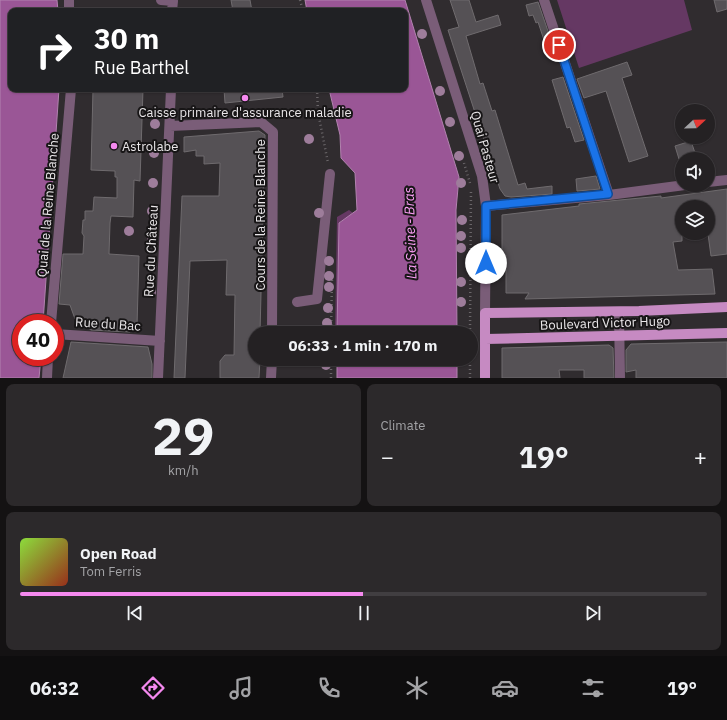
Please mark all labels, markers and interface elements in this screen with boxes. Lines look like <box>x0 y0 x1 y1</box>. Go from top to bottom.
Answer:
text: 30 m <box>94 20 159 57</box>
icon: right <box>28 24 80 76</box>
pin <box>542 28 576 62</box>
icon: arrive <box>548 34 570 56</box>
text: Rue Barthel <box>94 56 189 79</box>
marker: Caisse primaire d'assurance maladie <box>240 93 250 103</box>
place label: Caisse primaire d'assurance maladie <box>138 104 352 121</box>
north arrow <box>675 104 715 144</box>
map controls <box>675 104 715 240</box>
street label: Quai Pasteur <box>467 109 504 185</box>
street label: Quai de la Reine Blanche <box>33 132 63 278</box>
place label: Astrolabe <box>122 138 178 155</box>
street label: Cours de la Reine Blanche <box>252 139 269 291</box>
marker: Astrolabe <box>109 141 119 151</box>
button: sound <box>675 152 715 192</box>
water label: La Seine - Bras <box>399 186 421 280</box>
button: layers <box>675 200 715 240</box>
street label: Rue du Château <box>140 204 162 298</box>
position arrow <box>465 242 507 284</box>
street label: Boulevard Victor Hugo <box>540 312 670 334</box>
street label: Rue du Bac <box>75 313 142 335</box>
speed limit sign: 40 <box>12 314 64 366</box>
text: 06:33 · 1 min · 170 m <box>289 336 437 355</box>
text: 29 <box>152 402 214 469</box>
text: Climate <box>381 417 425 434</box>
text: 19° <box>519 437 569 476</box>
text: − <box>381 442 394 471</box>
text: + <box>694 442 707 471</box>
text: km/h <box>168 462 199 479</box>
text: Open Road <box>80 544 157 563</box>
text: Tom Ferris <box>80 563 142 580</box>
icon: previous <box>124 602 146 624</box>
icon: pause <box>353 602 375 624</box>
icon: next <box>582 602 604 624</box>
icon: directions <box>139 674 167 702</box>
icon: music <box>227 674 255 702</box>
icon: phone <box>315 674 343 702</box>
icon: climate <box>403 674 431 702</box>
icon: car <box>491 674 519 702</box>
icon: filters <box>579 674 607 702</box>
text: 06:32 <box>30 677 79 700</box>
text: 19° <box>667 677 697 700</box>

